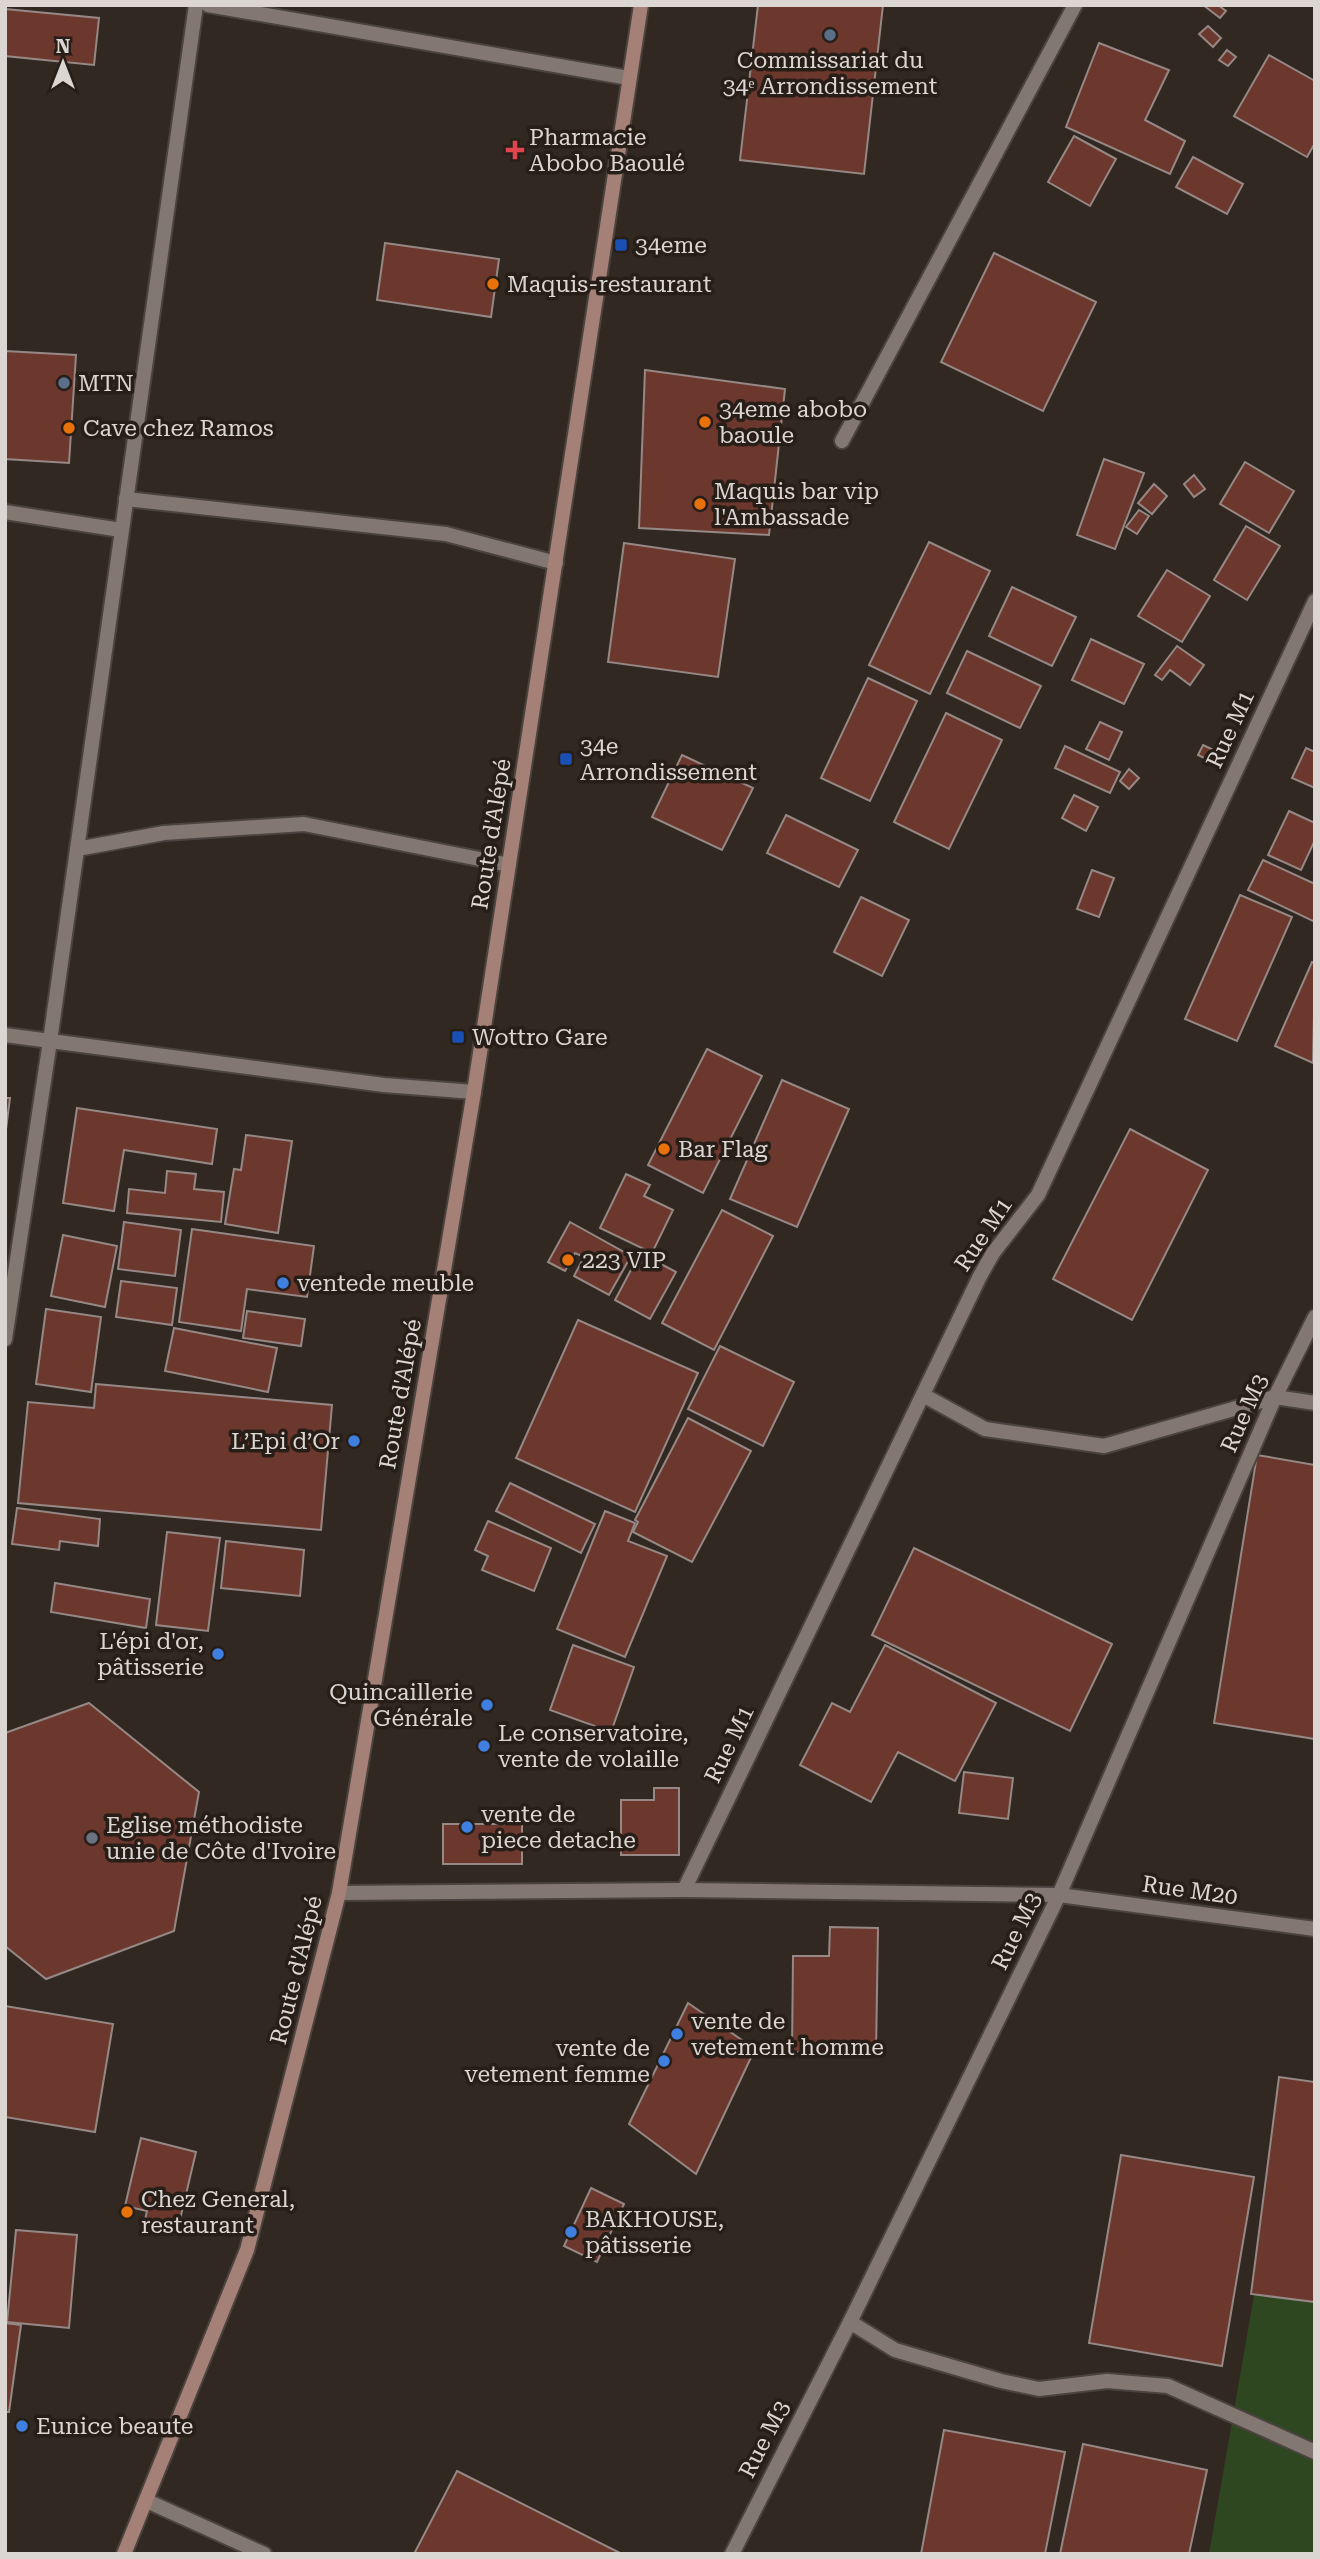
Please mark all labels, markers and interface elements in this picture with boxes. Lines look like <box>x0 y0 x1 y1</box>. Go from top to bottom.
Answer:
marker: Commissariat du 34ᵉ Arrondissement <box>822 27 838 43</box>
north arrow <box>28 28 98 98</box>
text: N <box>56 35 71 58</box>
place label: Commissariat du 34ᵉ Arrondissement <box>723 47 938 100</box>
place label: Pharmacie Abobo Baoulé <box>529 124 685 177</box>
marker: Pharmacie Abobo Baoulé <box>507 142 523 158</box>
place label: 34eme <box>635 232 707 259</box>
marker: 34eme <box>613 237 629 253</box>
place label: Maquis-restaurant <box>507 271 712 298</box>
marker: Maquis-restaurant <box>485 276 501 292</box>
place label: MTN <box>78 370 134 397</box>
marker: MTN <box>56 375 72 391</box>
place label: 34eme abobo baoule <box>719 396 867 449</box>
marker: 34eme abobo baoule <box>697 414 713 430</box>
place label: Cave chez Ramos <box>83 415 274 442</box>
marker: Cave chez Ramos <box>61 420 77 436</box>
place label: Maquis bar vip l'Ambassade <box>714 478 879 531</box>
marker: Maquis bar vip l'Ambassade <box>692 496 708 512</box>
street label: Rue M1 <box>1201 686 1260 773</box>
place label: 34e Arrondissement <box>580 733 758 786</box>
marker: 34e Arrondissement <box>558 751 574 767</box>
street label: Route d'Alépé <box>466 757 517 911</box>
place label: Wottro Gare <box>472 1024 608 1051</box>
marker: Wottro Gare <box>450 1029 466 1045</box>
place label: Bar Flag <box>678 1136 767 1163</box>
marker: Bar Flag <box>656 1141 672 1157</box>
street label: Rue M1 <box>949 1192 1018 1276</box>
place label: 223 VIP <box>582 1247 666 1274</box>
marker: 223 VIP <box>560 1252 576 1268</box>
place label: ventede meuble <box>297 1270 474 1297</box>
marker: ventede meuble <box>275 1275 291 1291</box>
street label: Route d'Alépé <box>374 1317 427 1471</box>
street label: Rue M3 <box>1215 1370 1274 1457</box>
place label: L’Epi d’Or <box>231 1428 340 1455</box>
marker: L’Epi d’Or <box>346 1433 362 1449</box>
place label: L'épi d'or, pâtisserie <box>97 1628 204 1681</box>
marker: L'épi d'or, pâtisserie <box>210 1646 226 1662</box>
place label: Quincaillerie Générale <box>329 1679 473 1732</box>
marker: Quincaillerie Générale <box>479 1697 495 1713</box>
street label: Rue M1 <box>699 1701 760 1787</box>
place label: Le conservatoire, vente de volaille <box>498 1720 689 1773</box>
marker: Le conservatoire, vente de volaille <box>476 1738 492 1754</box>
place label: vente de piece detache <box>481 1801 636 1854</box>
place label: Eglise méthodiste unie de Côte d'Ivoire <box>106 1812 336 1865</box>
marker: vente de piece detache <box>459 1819 475 1835</box>
marker: Eglise méthodiste unie de Côte d'Ivoire <box>84 1830 100 1846</box>
street label: Rue M20 <box>1141 1870 1239 1911</box>
street label: Rue M3 <box>986 1888 1047 1974</box>
street label: Route d'Alépé <box>265 1893 328 2047</box>
place label: vente de vetement homme <box>691 2008 884 2061</box>
marker: vente de vetement homme <box>669 2026 685 2042</box>
place label: vente de vetement femme <box>465 2035 650 2088</box>
marker: vente de vetement femme <box>656 2053 672 2069</box>
place label: Chez General, restaurant <box>141 2186 295 2239</box>
marker: Chez General, restaurant <box>119 2204 135 2220</box>
place label: BAKHOUSE, pâtisserie <box>585 2206 724 2259</box>
marker: BAKHOUSE, pâtisserie <box>563 2224 579 2240</box>
street label: Rue M3 <box>734 2396 795 2482</box>
place label: Eunice beaute <box>36 2413 193 2440</box>
marker: Eunice beaute <box>14 2418 30 2434</box>

